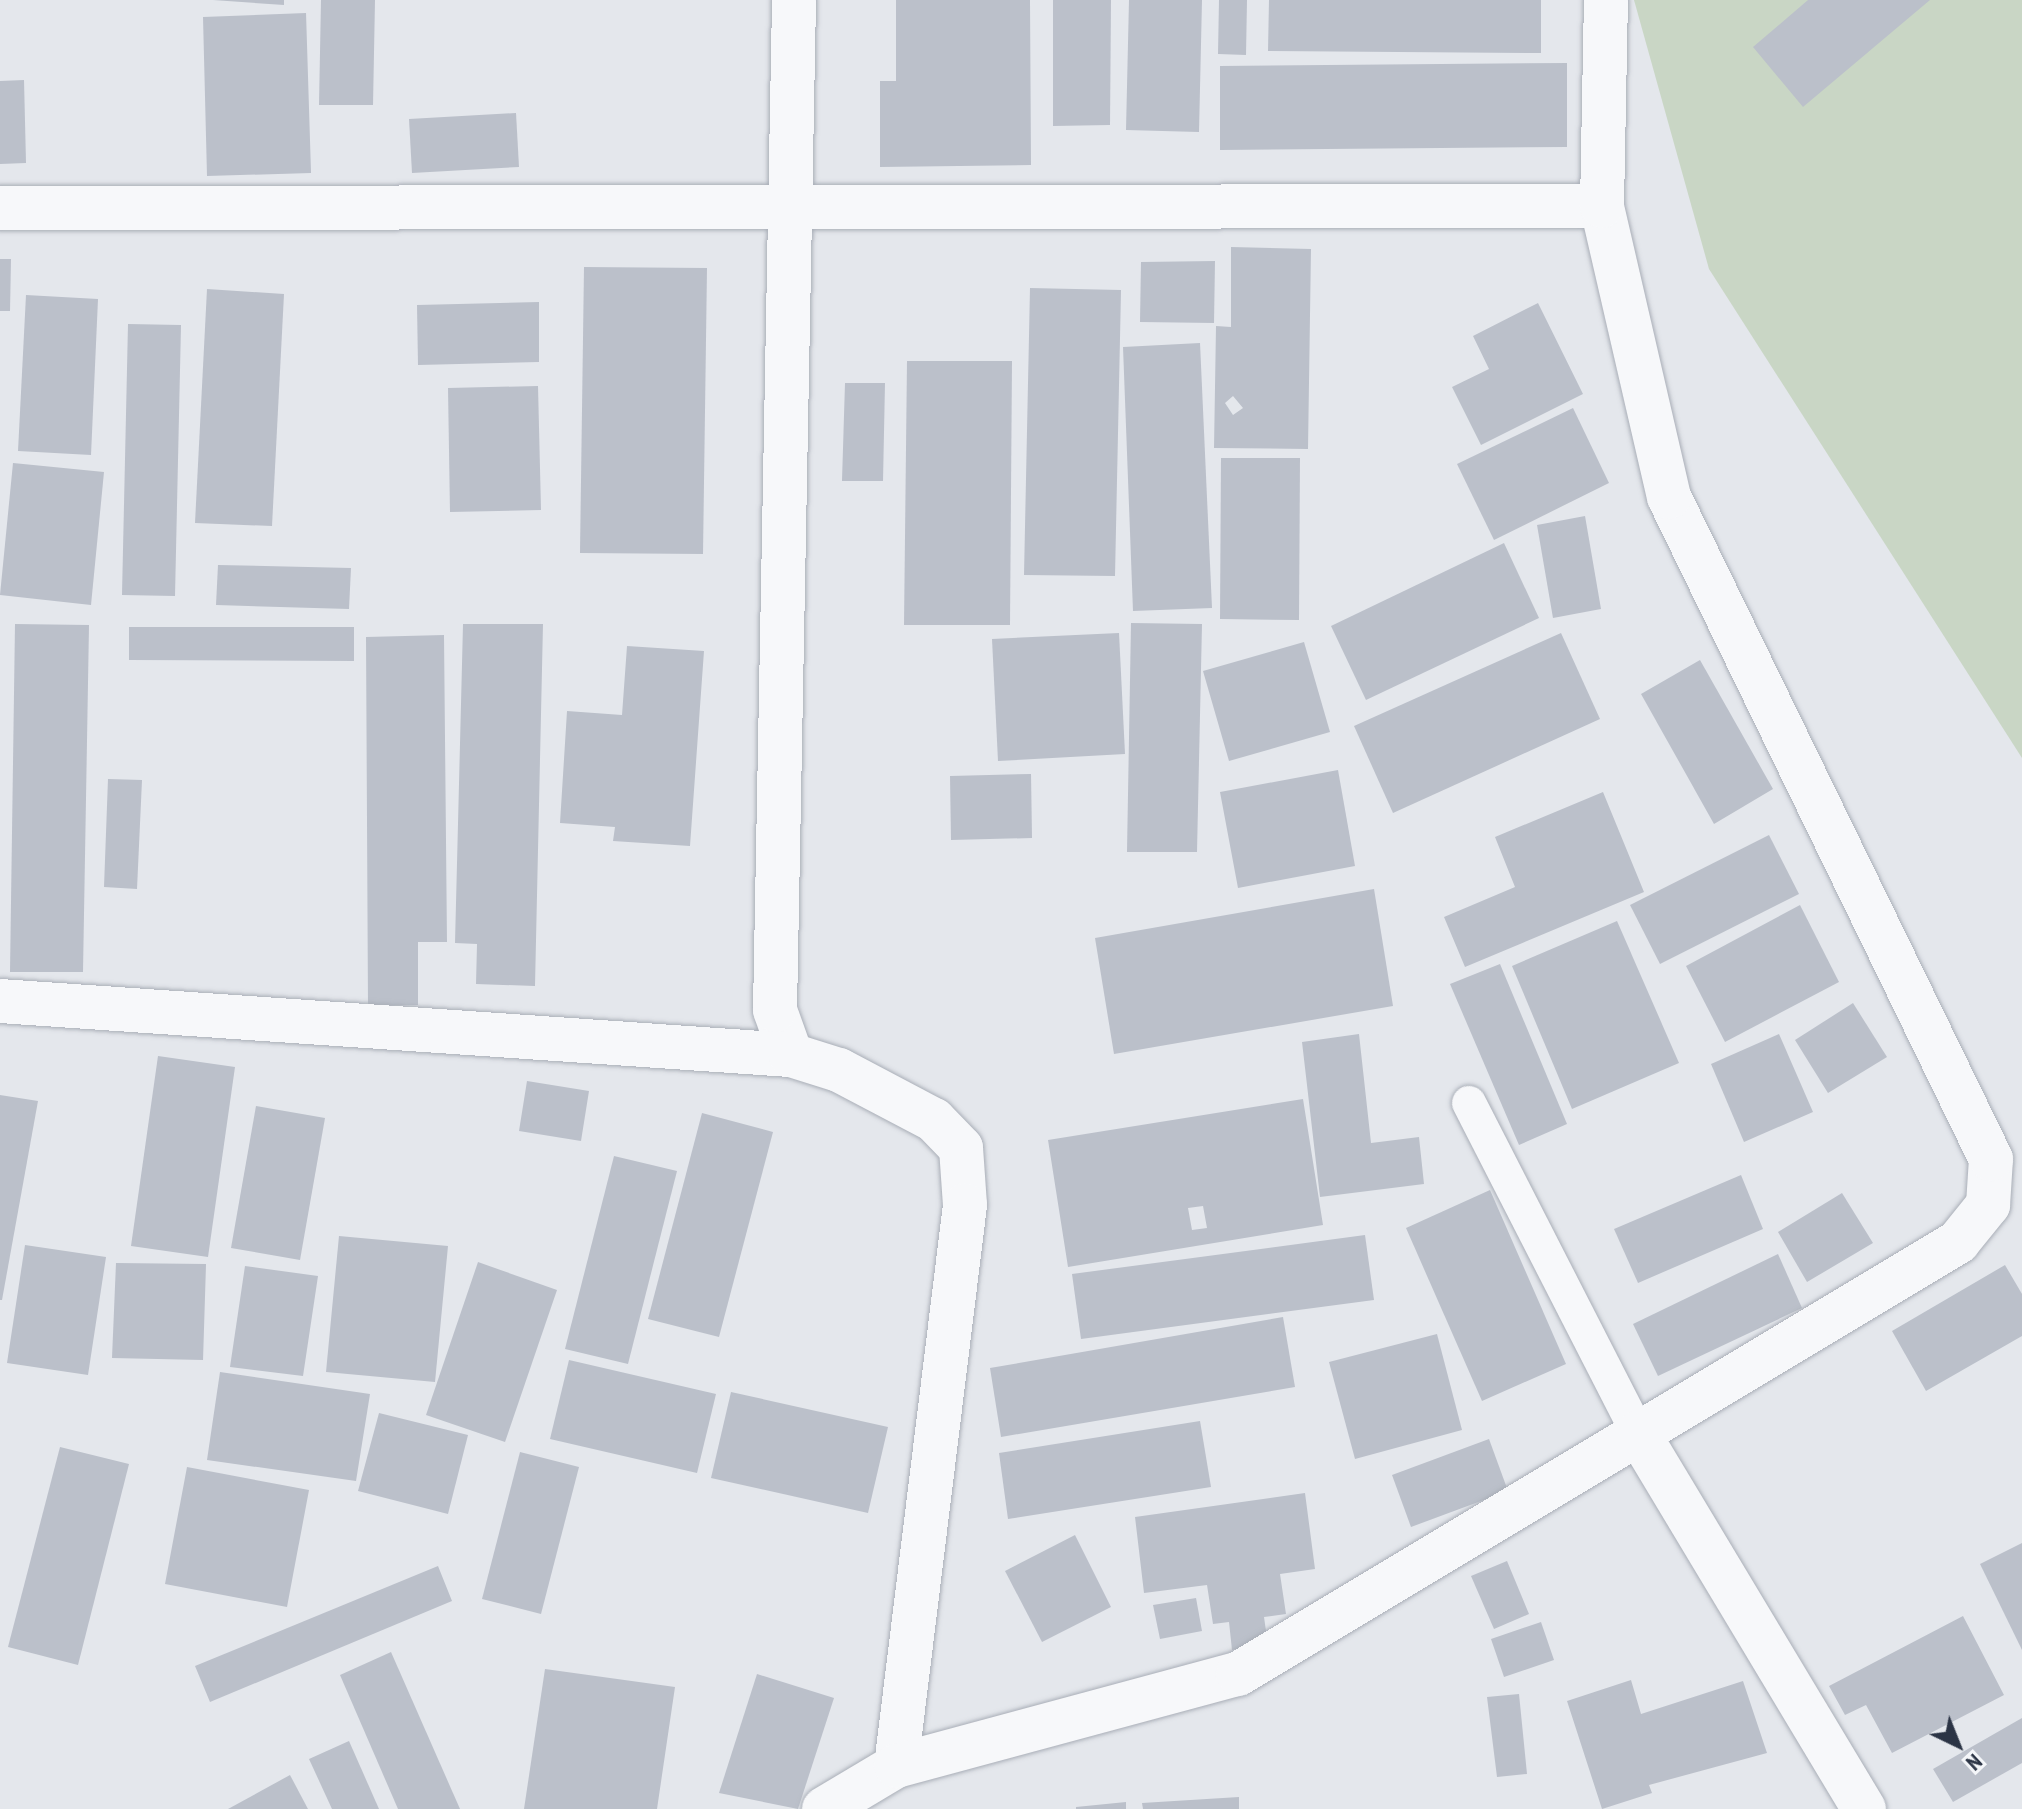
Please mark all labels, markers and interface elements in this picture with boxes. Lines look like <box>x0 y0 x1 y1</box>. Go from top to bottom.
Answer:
north arrow <box>1918 1705 1998 1785</box>
text: N <box>1960 1748 1988 1777</box>

